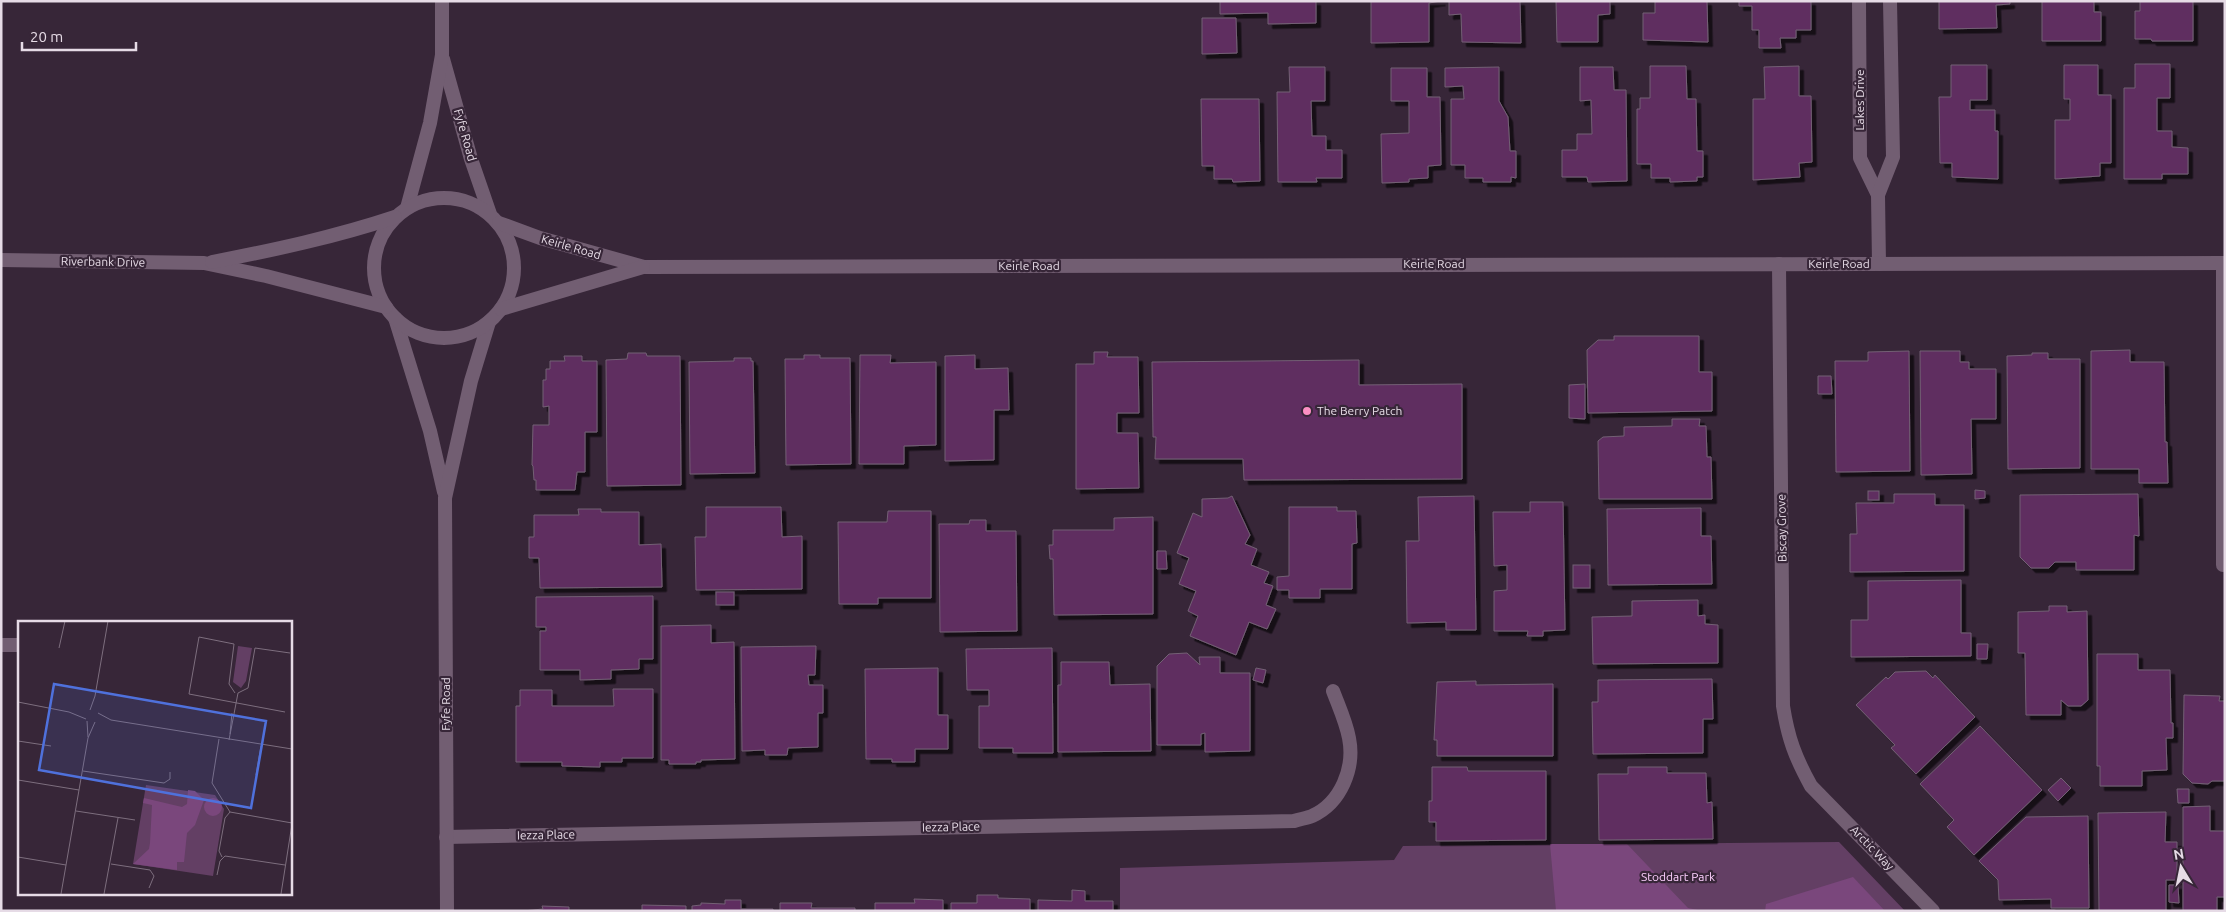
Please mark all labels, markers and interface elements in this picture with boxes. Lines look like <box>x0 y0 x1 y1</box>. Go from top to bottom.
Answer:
scale bar <box>22 20 136 52</box>
text: 20 m <box>30 28 63 45</box>
street label: Lakes Drive <box>1853 69 1866 131</box>
street label: Fyfe Road <box>452 107 479 162</box>
street label: Keirle Road <box>540 232 602 261</box>
street label: Riverbank Drive <box>61 254 145 269</box>
street label: Keirle Road <box>1403 257 1465 270</box>
street label: Keirle Road <box>1808 257 1870 270</box>
street label: Keirle Road <box>998 259 1060 272</box>
place label: The Berry Patch <box>1317 404 1402 417</box>
marker: The Berry Patch <box>1301 405 1313 417</box>
street label: Biscay Grove <box>1774 494 1789 562</box>
inset map <box>18 621 291 894</box>
street label: Fyfe Road <box>439 677 452 731</box>
street label: Iezza Place <box>922 819 980 834</box>
street label: Arctic Way <box>1848 823 1897 873</box>
street label: Iezza Place <box>517 827 575 842</box>
north arrow <box>2156 842 2206 892</box>
text: N <box>2172 845 2185 863</box>
park label: Stoddart Park <box>1641 870 1715 883</box>

